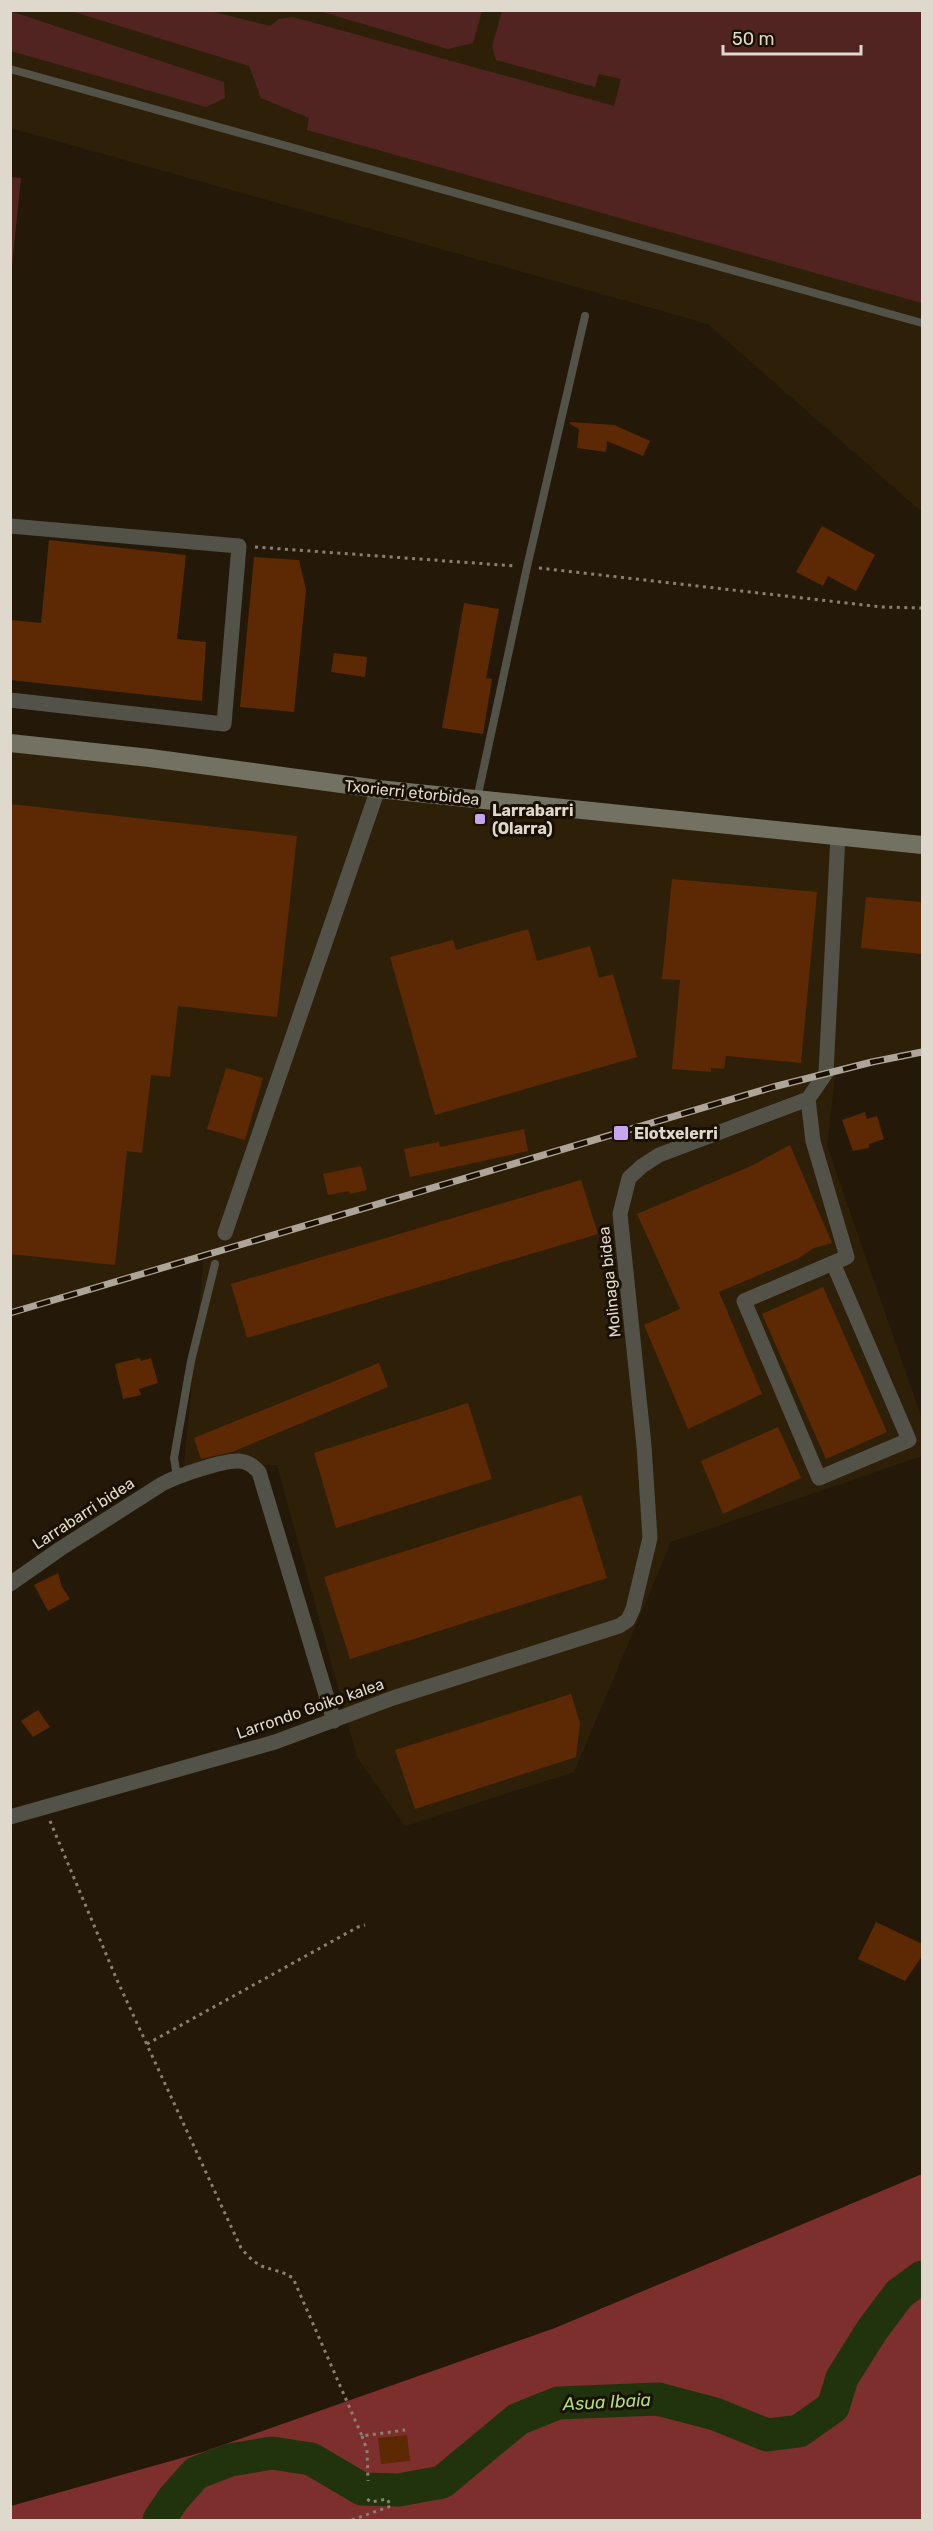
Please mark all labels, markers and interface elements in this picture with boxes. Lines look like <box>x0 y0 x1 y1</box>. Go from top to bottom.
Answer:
scale bar <box>723 18 861 56</box>
text: 50 m <box>732 28 775 50</box>
street label: Txorierri etorbidea <box>343 776 480 809</box>
place label: Larrabarri (Olarra) <box>492 801 573 838</box>
marker: Larrabarri (Olarra) <box>473 812 487 826</box>
marker: Elotxelerri <box>612 1124 630 1142</box>
place label: Elotxelerri <box>634 1124 718 1143</box>
street label: Molinaga bidea <box>594 1226 625 1338</box>
street label: Larrabarri bidea <box>29 1473 138 1553</box>
street label: Larrondo Goiko kalea <box>234 1674 386 1743</box>
water label: Asua Ibaia <box>561 2389 652 2415</box>

